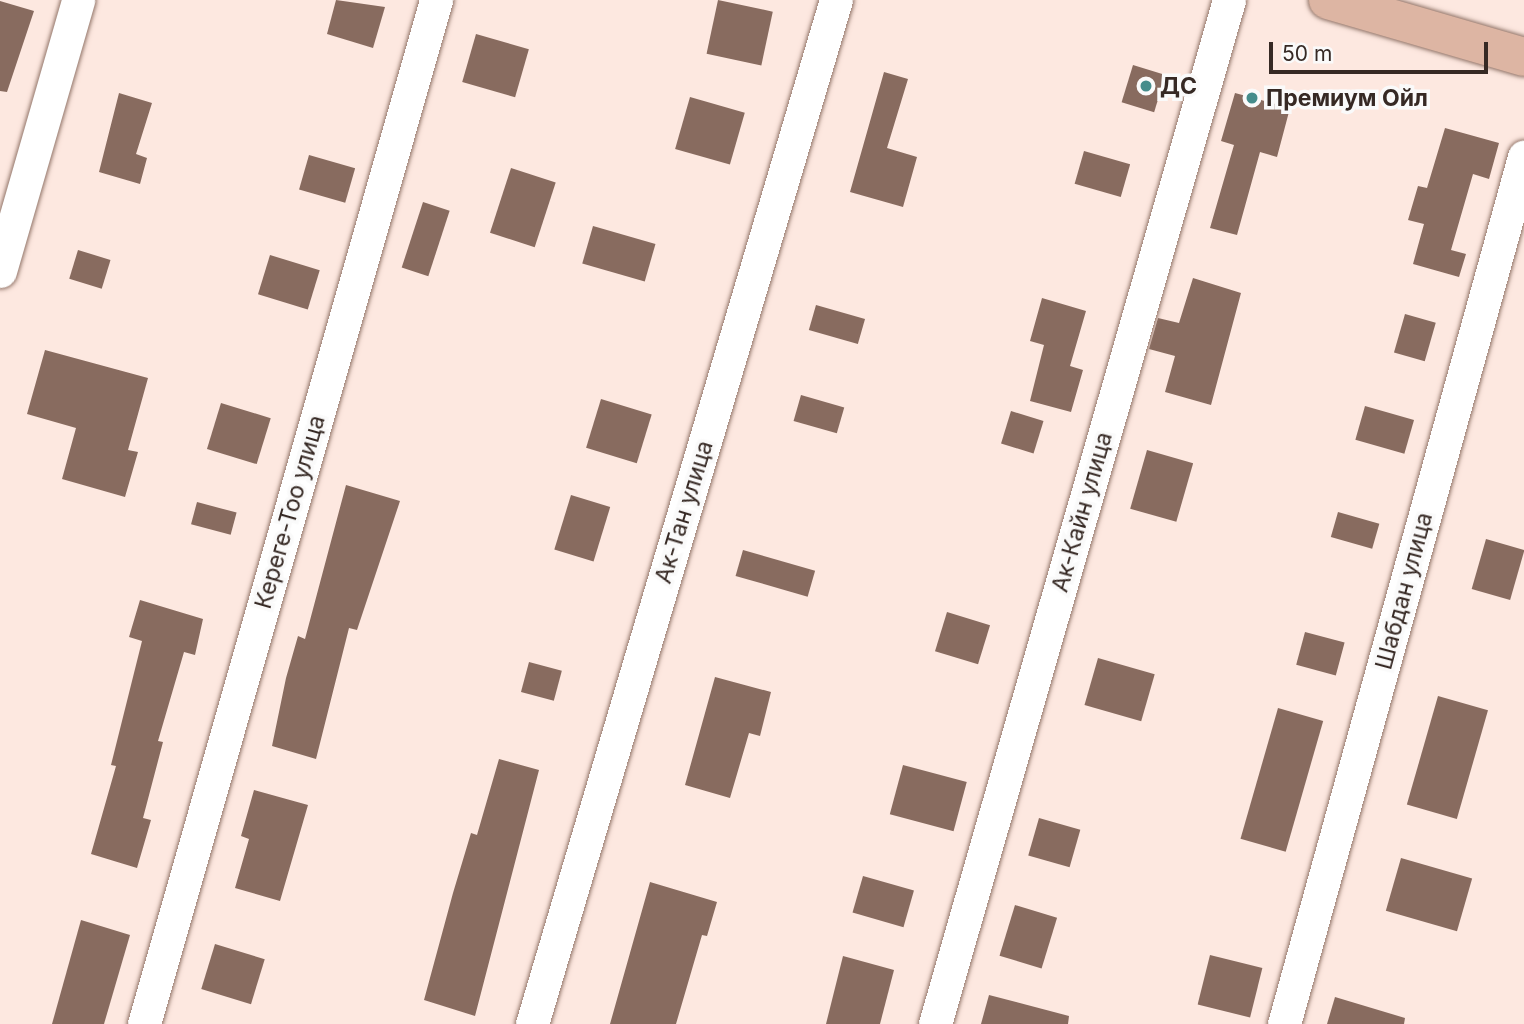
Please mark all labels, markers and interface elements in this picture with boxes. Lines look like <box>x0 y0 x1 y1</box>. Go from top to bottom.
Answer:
scale bar <box>1272 28 1491 72</box>
text: 50 m <box>1282 41 1332 66</box>
place label: ДС <box>1160 72 1197 100</box>
marker: ДС <box>1138 78 1154 94</box>
place label: Премиум Ойл <box>1266 84 1428 112</box>
marker: Премиум Ойл <box>1244 90 1260 106</box>
street label: Кереге-Тоо улица <box>249 412 331 612</box>
street label: Ак-Кайн улица <box>1046 429 1118 595</box>
street label: Ак-Тан улица <box>649 437 719 587</box>
street label: Шабдан улица <box>1370 510 1438 672</box>

